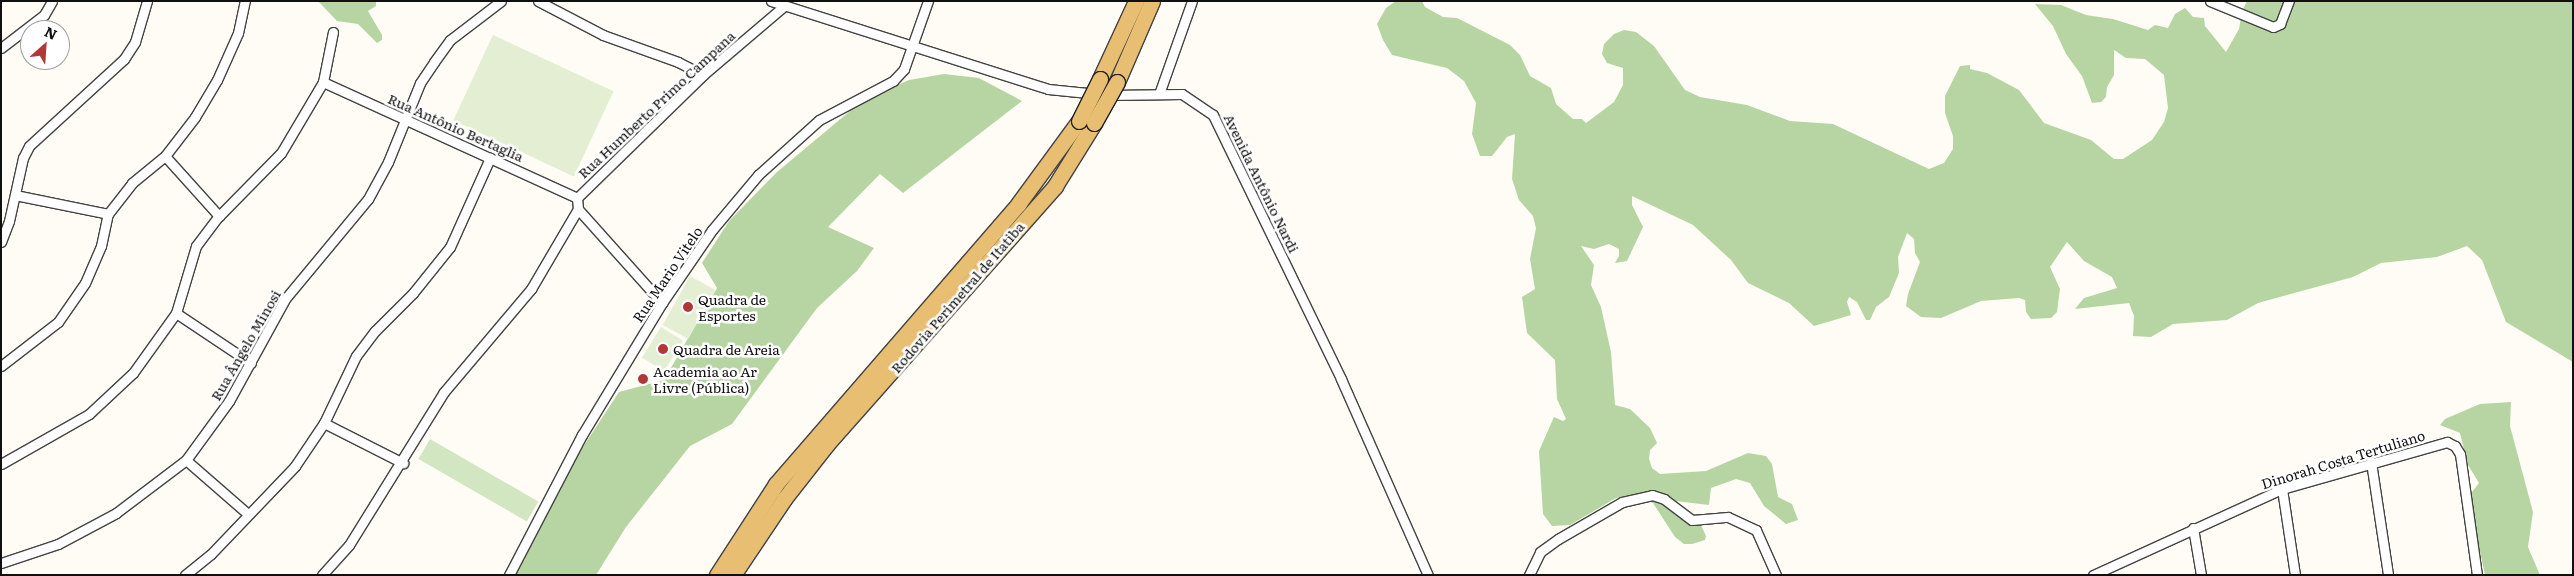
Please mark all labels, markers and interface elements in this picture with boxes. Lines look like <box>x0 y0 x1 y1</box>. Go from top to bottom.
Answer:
north arrow <box>20 20 70 70</box>
text: N <box>41 21 61 44</box>
street label: Rua Humberto Primo Campana <box>574 27 738 181</box>
street label: Rua Antônio Bertaglia <box>386 89 526 165</box>
street label: Avenida Antônio Nardi <box>1221 111 1303 255</box>
street label: Rodovia Perimetral de Itatiba <box>887 218 1027 376</box>
street label: Rua Mario Vitelo <box>629 223 705 325</box>
street label: Rua Ângelo Minosi <box>207 287 283 403</box>
place label: Quadra de Esportes <box>698 291 766 324</box>
marker: Quadra de Esportes <box>682 301 694 313</box>
place label: Quadra de Areia <box>673 341 780 357</box>
marker: Quadra de Areia <box>657 343 669 355</box>
place label: Academia ao Ar Livre (Pública) <box>653 363 757 396</box>
marker: Academia ao Ar Livre (Pública) <box>637 373 649 385</box>
street label: Dinorah Costa Tertuliano <box>2259 426 2427 492</box>

